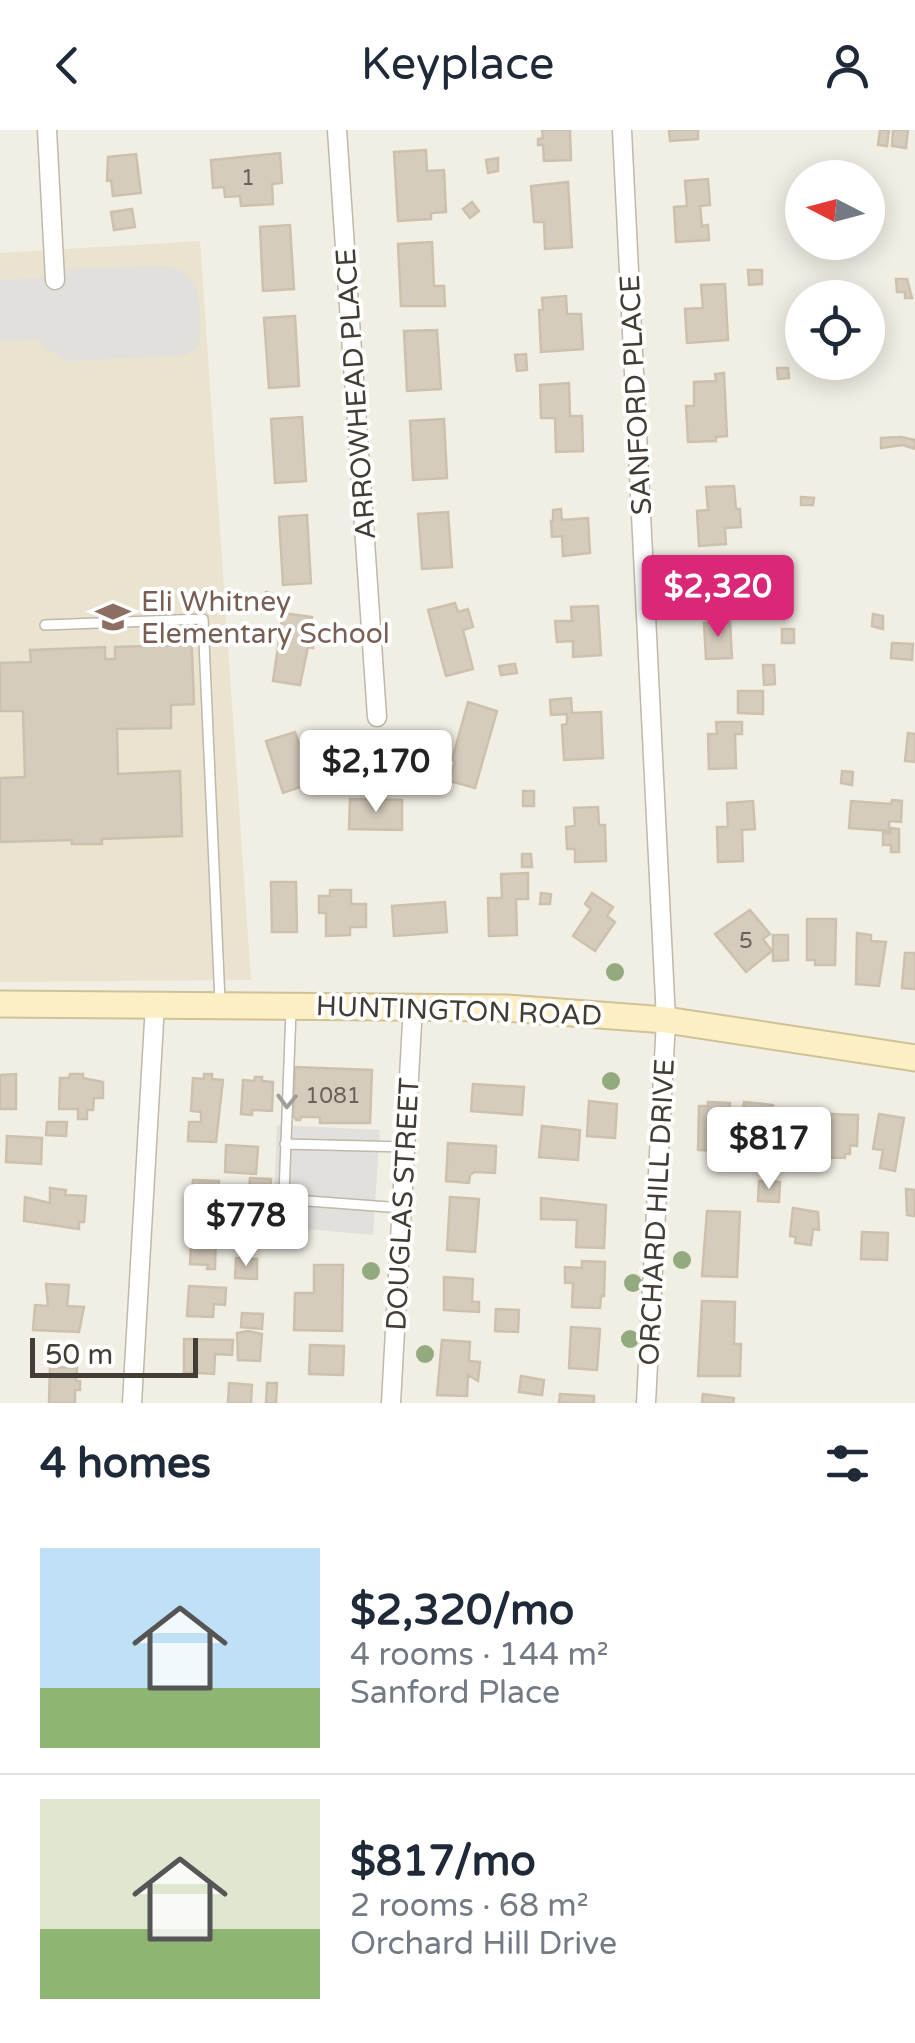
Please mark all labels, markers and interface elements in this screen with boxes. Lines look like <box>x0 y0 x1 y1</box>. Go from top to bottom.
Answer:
icon: back <box>40 38 95 93</box>
text: Keyplace <box>361 38 554 92</box>
icon: person <box>820 38 875 93</box>
north arrow <box>785 160 885 260</box>
map controls <box>785 160 885 380</box>
house number: 1 <box>241 165 255 191</box>
street label: ARROWHEAD PLACE <box>329 247 383 541</box>
street label: SANFORD PLACE <box>613 274 659 516</box>
button: locate <box>785 280 885 380</box>
pin: $2,320 <box>637 555 799 640</box>
text: $2,320 <box>664 568 772 606</box>
place label: Eli Whitney Elementary School <box>141 585 390 651</box>
school or university icon: Eli Whitney Elementary School <box>94 598 132 636</box>
pin: $2,170 <box>295 730 457 815</box>
text: $2,170 <box>322 743 430 781</box>
house number: 5 <box>739 928 753 954</box>
street label: HUNTINGTON ROAD <box>315 989 603 1033</box>
street label: ORCHARD HILL DRIVE <box>632 1058 682 1366</box>
street label: DOUGLAS STREET <box>379 1077 427 1331</box>
house number: 1081 <box>305 1083 361 1109</box>
one-way arrow <box>277 1094 298 1110</box>
pin: $817 <box>710 1107 828 1192</box>
text: $817 <box>729 1120 809 1158</box>
pin: $778 <box>187 1184 305 1269</box>
text: $778 <box>206 1197 286 1235</box>
scale bar <box>30 1333 198 1378</box>
text: 50 m <box>45 1338 113 1372</box>
icon: filters <box>820 1436 875 1491</box>
text: 4 homes <box>40 1438 211 1489</box>
text: $2,320/mo <box>350 1585 574 1636</box>
icon: home <box>120 1588 240 1708</box>
text: 4 rooms · 144 m² <box>350 1636 609 1674</box>
text: Sanford Place <box>350 1674 560 1712</box>
text: $817/mo <box>350 1836 536 1887</box>
icon: home <box>120 1839 240 1959</box>
text: 2 rooms · 68 m² <box>350 1887 589 1925</box>
text: Orchard Hill Drive <box>350 1925 617 1963</box>

